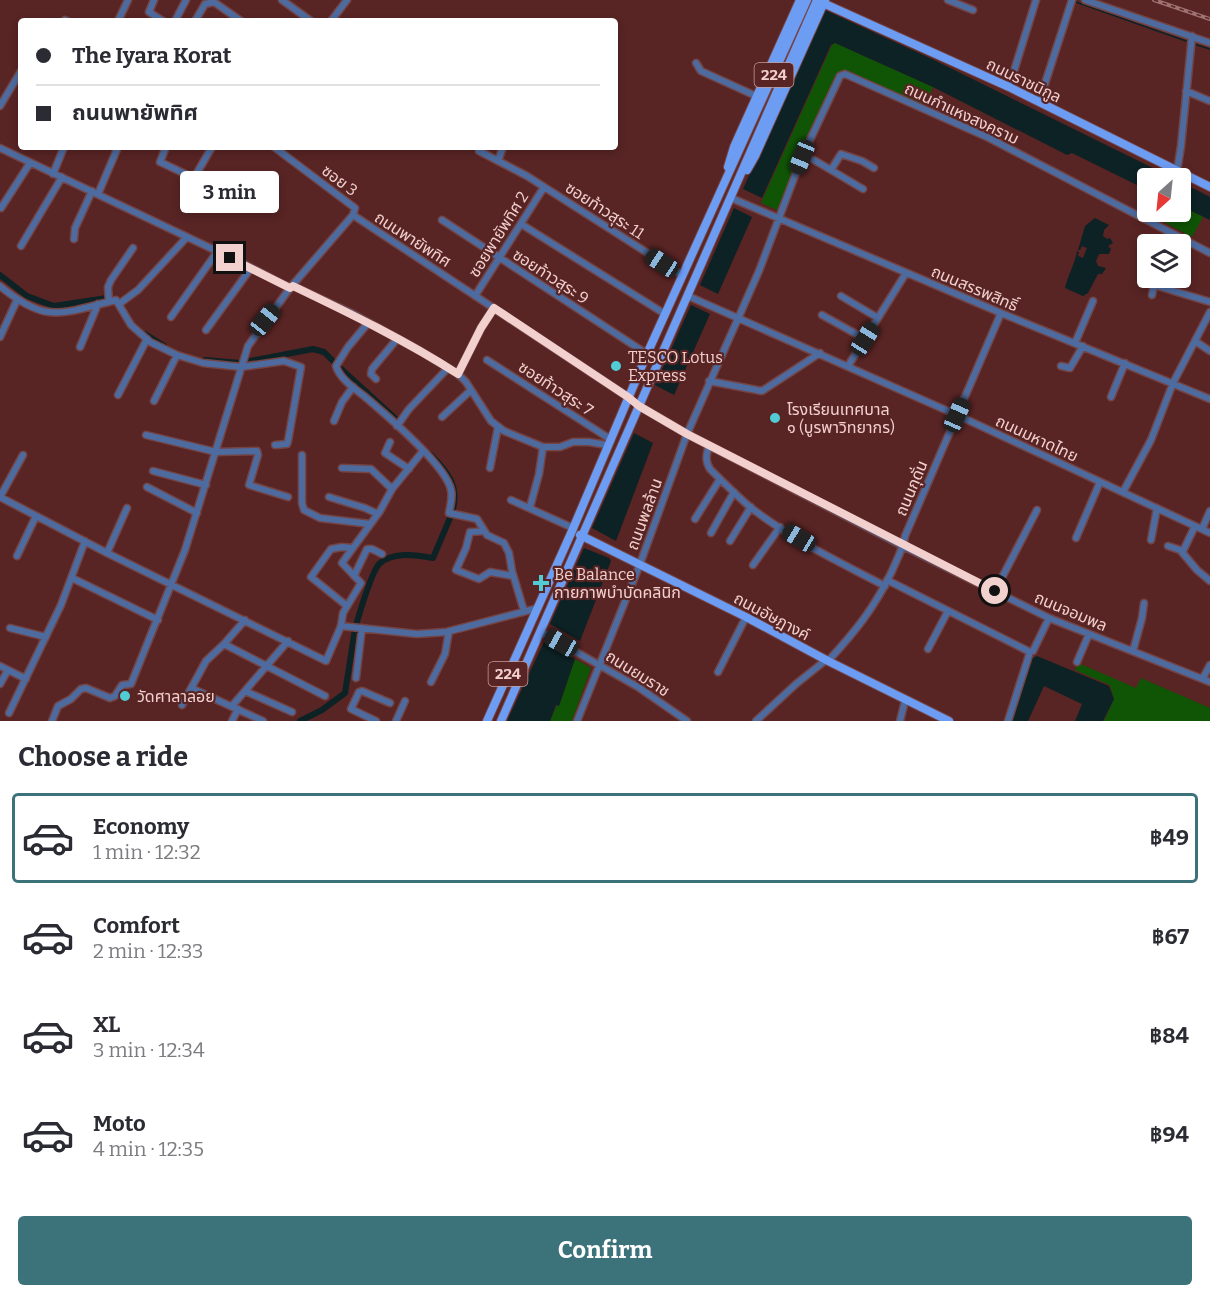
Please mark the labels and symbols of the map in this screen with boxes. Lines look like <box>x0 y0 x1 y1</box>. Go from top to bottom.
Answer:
street label: ถนนราชนิกูล <box>983 54 1064 107</box>
road number: 224 <box>754 63 794 87</box>
street label: ถนนกำแหงสงคราม <box>902 79 1022 148</box>
car <box>787 137 817 177</box>
street label: ซอย 3 <box>318 161 361 200</box>
north arrow <box>1137 168 1191 222</box>
callout: 3 min <box>180 171 280 213</box>
street label: ซอยท้าวสุระ 11 <box>562 178 648 243</box>
street label: ซอยพายัพทิศ 2 <box>465 188 532 281</box>
street label: ถนนพายัพทิศ <box>371 208 455 271</box>
route end <box>216 244 243 271</box>
street label: ซอยท้าวสุระ 9 <box>509 245 592 308</box>
car <box>642 246 682 280</box>
street label: ถนนสรรพสิทธิ์ <box>928 262 1021 315</box>
car <box>247 300 283 340</box>
car <box>848 319 882 359</box>
place label: TESCO Lotus Express <box>628 348 723 385</box>
street label: ซอยท้าวสุระ 7 <box>515 357 597 420</box>
marker: TESCO Lotus Express <box>609 359 623 373</box>
car <box>941 395 973 435</box>
place label: โรงเรียนเทศบาล ๑ (บูรพาวิทยากร) <box>787 400 895 437</box>
marker: โรงเรียนเทศบาล ๑ (บูรพาวิทยากร) <box>768 411 782 425</box>
street label: ถนนมหาดไทย <box>992 411 1081 466</box>
street label: ถนนกุดั่น <box>890 457 932 519</box>
street label: ถนนพลล้าน <box>623 476 666 553</box>
car <box>779 521 819 555</box>
place label: Be Balance กายภาพบำบัดคลินิก <box>554 565 681 602</box>
marker: Be Balance กายภาพบำบัดคลินิก <box>532 574 550 592</box>
route start <box>981 577 1008 604</box>
street label: ถนนจอมพล <box>1032 588 1110 635</box>
street label: ถนนอัษฎางค์ <box>731 589 813 644</box>
car <box>541 626 581 660</box>
street label: ถนนยมราช <box>602 646 673 700</box>
road number: 224 <box>488 662 528 686</box>
place label: วัดศาลาลอย <box>137 687 215 706</box>
marker: วัดศาลาลอย <box>118 689 132 703</box>

